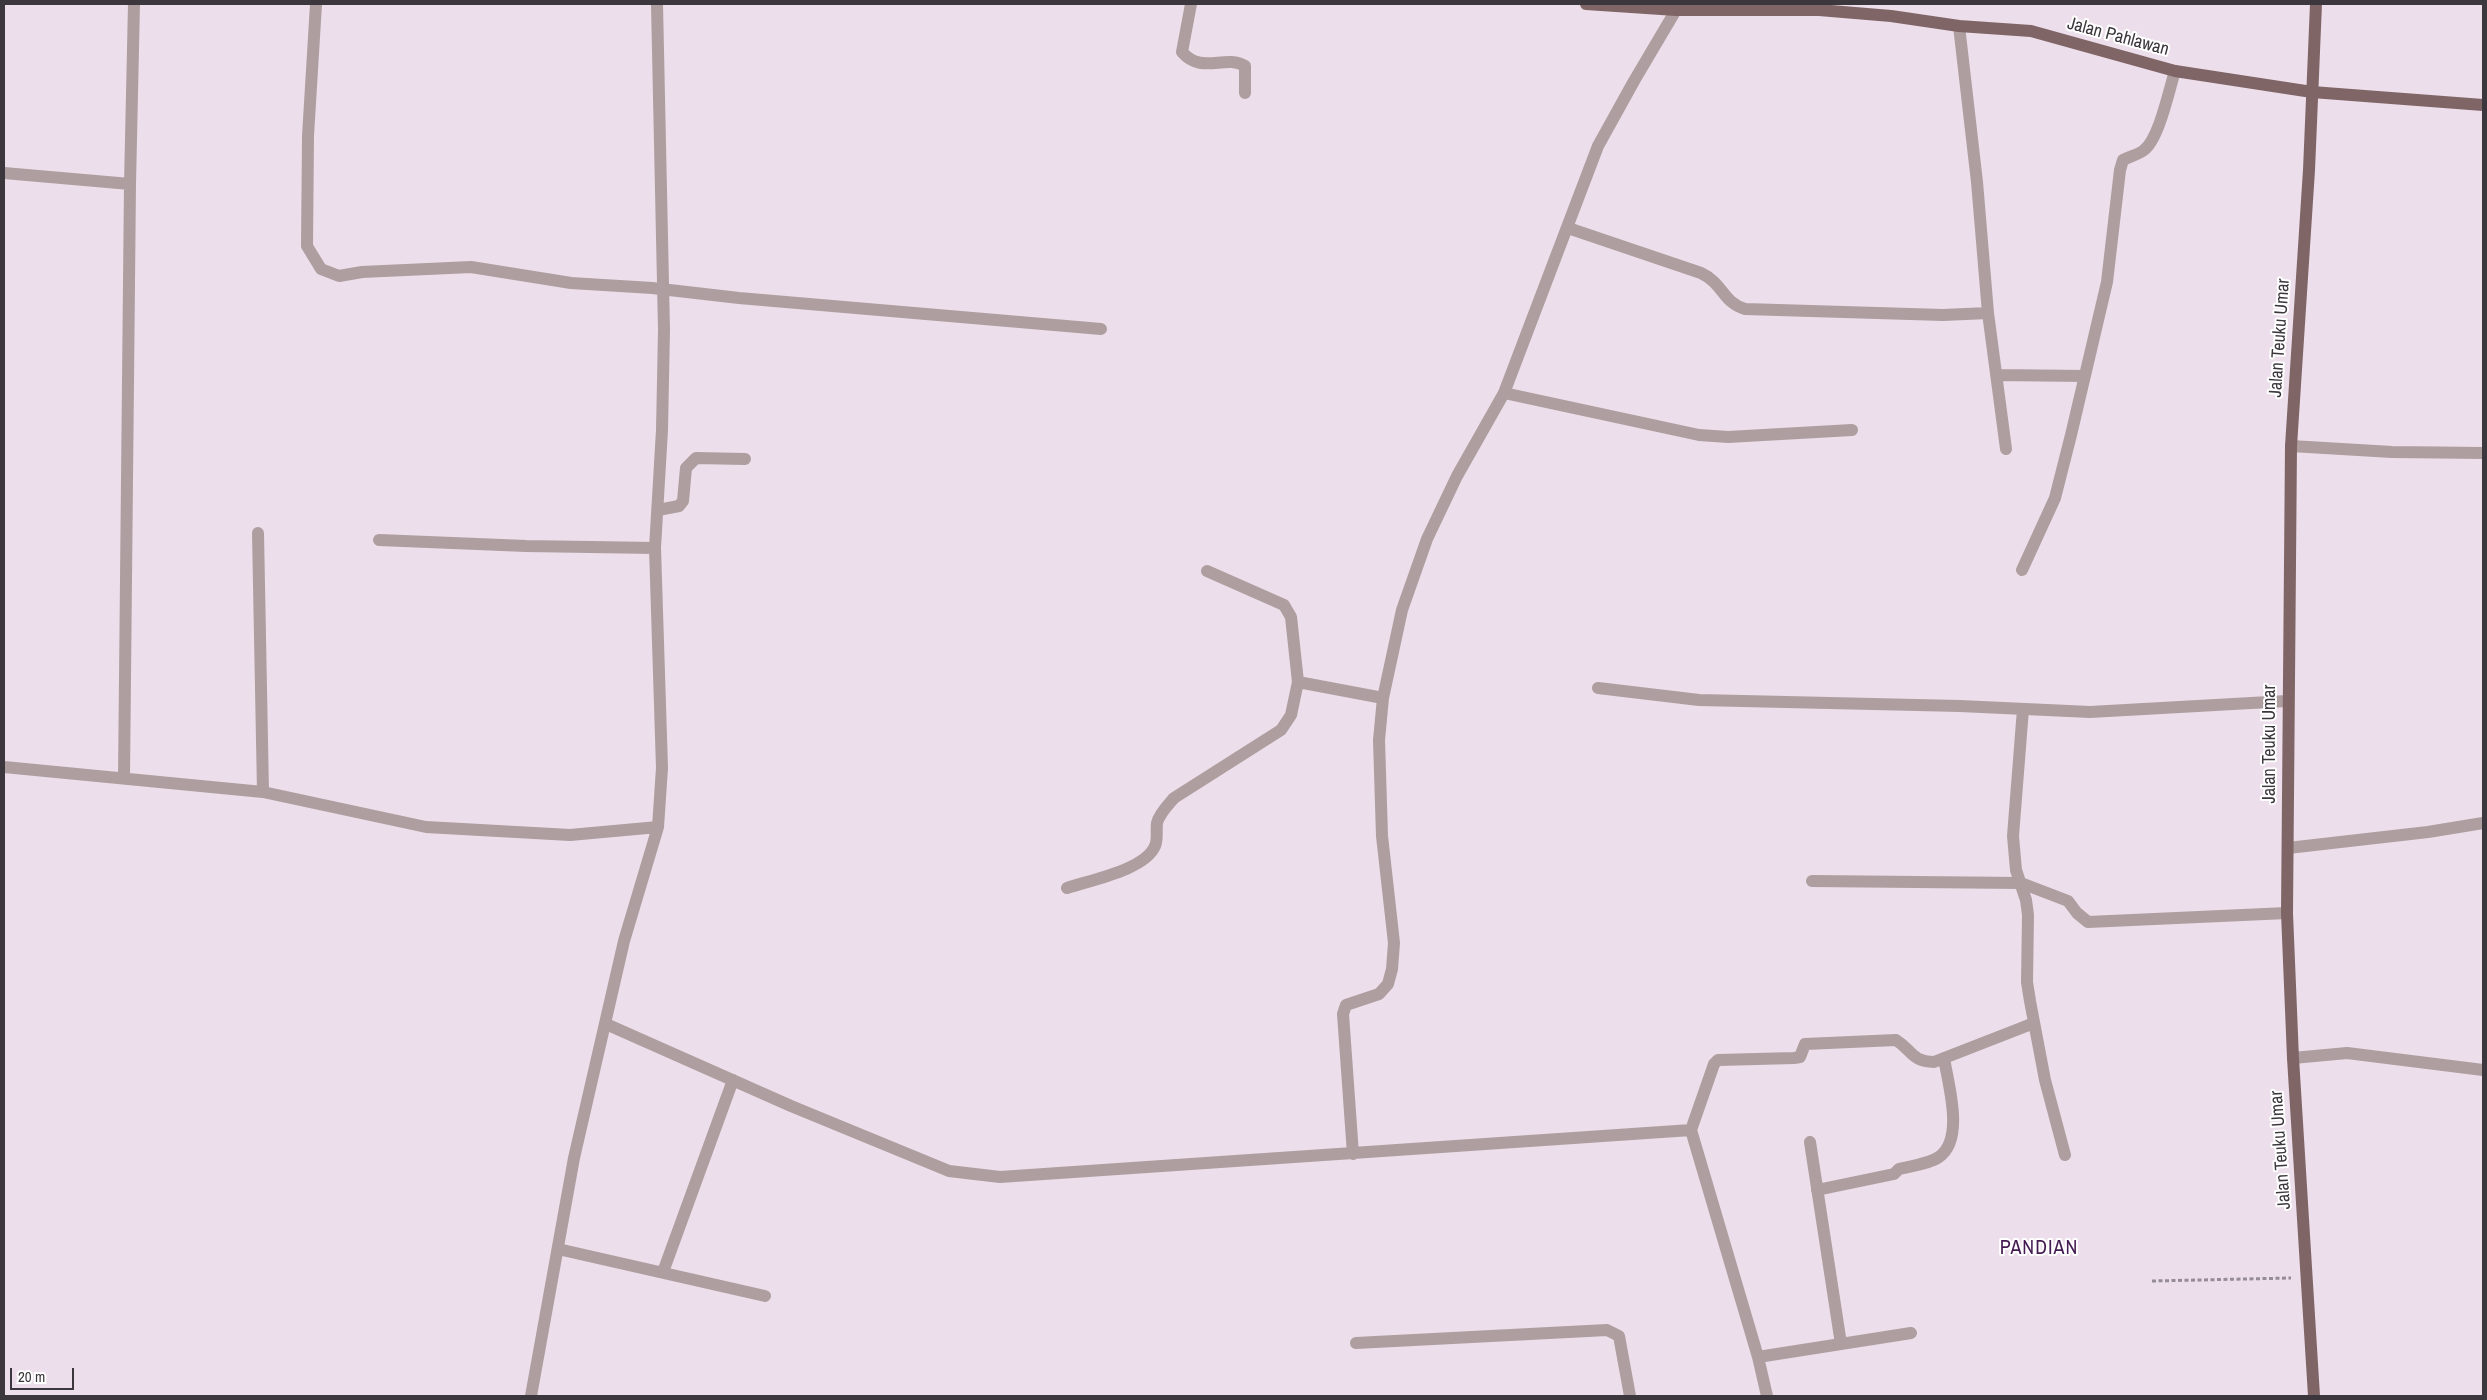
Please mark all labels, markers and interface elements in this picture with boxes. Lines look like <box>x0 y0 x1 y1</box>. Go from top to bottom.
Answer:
street label: Jalan Pahlawan <box>2065 13 2171 61</box>
street label: Jalan Teuku Umar <box>2265 278 2295 398</box>
street label: Jalan Teuku Umar <box>2259 685 2281 803</box>
street label: Jalan Teuku Umar <box>2266 1090 2296 1210</box>
district label: PANDIAN <box>1999 1237 2079 1261</box>
scale bar <box>12 1358 76 1390</box>
text: 20 m <box>18 1366 45 1387</box>

